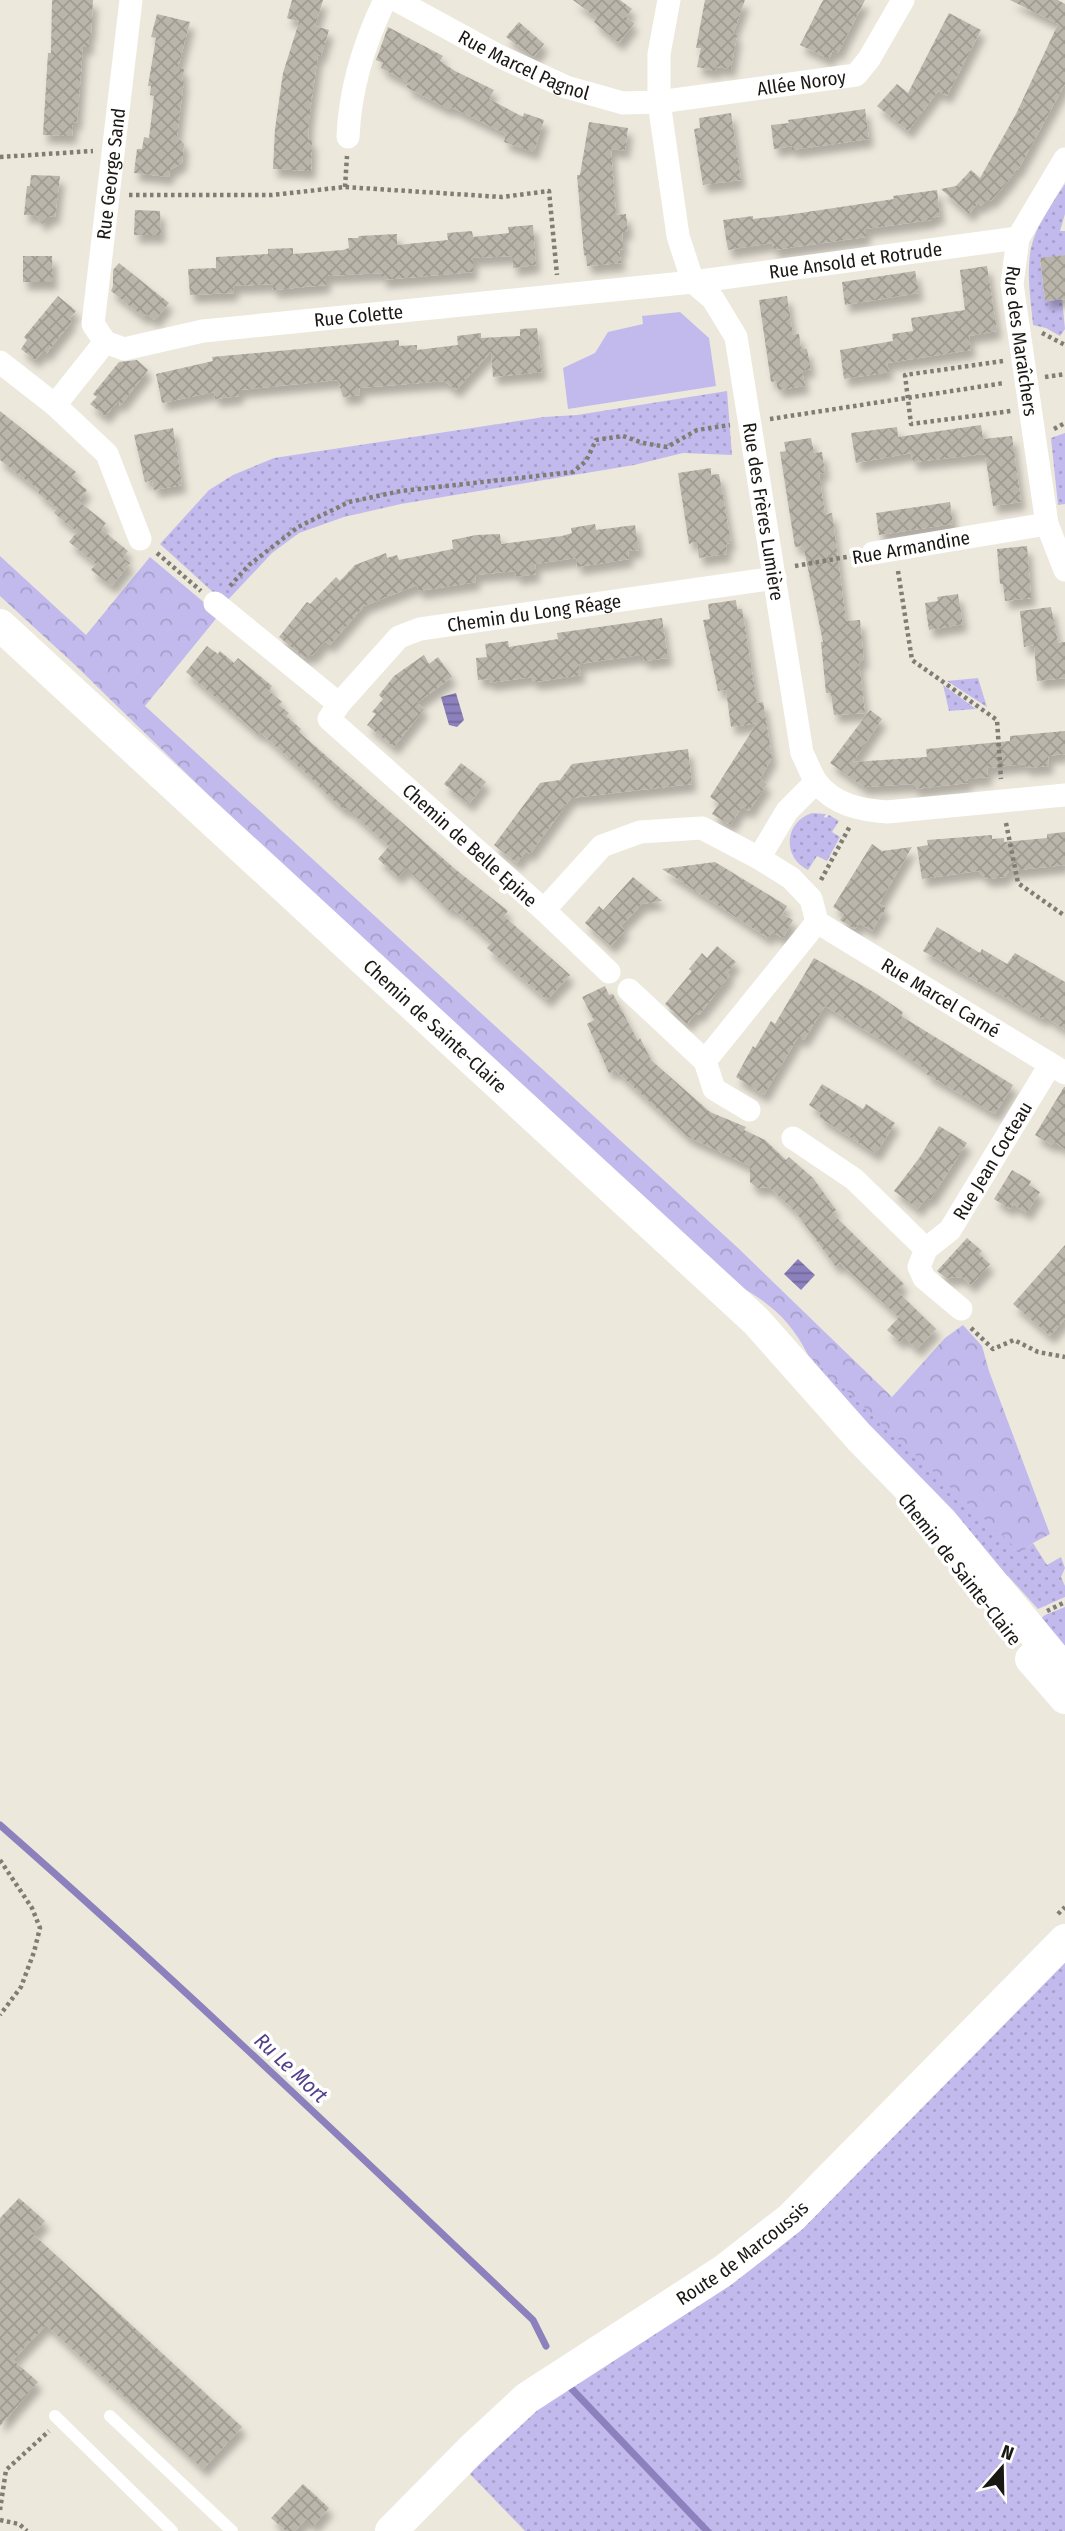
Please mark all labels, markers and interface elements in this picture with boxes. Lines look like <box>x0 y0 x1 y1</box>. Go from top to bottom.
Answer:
street label: Rue Marcel Pagnol <box>454 25 592 105</box>
street label: Allée Noroy <box>756 65 848 100</box>
street label: Rue George Sand <box>92 107 130 241</box>
street label: Rue Ansold et Rotrude <box>767 237 943 284</box>
street label: Rue des Maraîchers <box>1000 265 1042 418</box>
street label: Rue Colette <box>313 300 404 332</box>
street label: Rue des Frères Lumière <box>738 421 789 602</box>
street label: Rue Armandine <box>850 526 972 569</box>
street label: Chemin du Long Réage <box>446 589 622 637</box>
street label: Chemin de Belle Epine <box>398 779 542 912</box>
street label: Rue Marcel Carné <box>877 953 1004 1043</box>
street label: Chemin de Sainte-Claire <box>359 955 512 1098</box>
street label: Rue Jean Cocteau <box>948 1097 1037 1224</box>
street label: Chemin de Sainte-Claire <box>893 1489 1026 1650</box>
water label: Ru Le Mort <box>249 2028 333 2109</box>
street label: Route de Marcoussis <box>672 2196 813 2310</box>
north arrow <box>967 2433 1037 2503</box>
text: N <box>998 2440 1017 2465</box>

